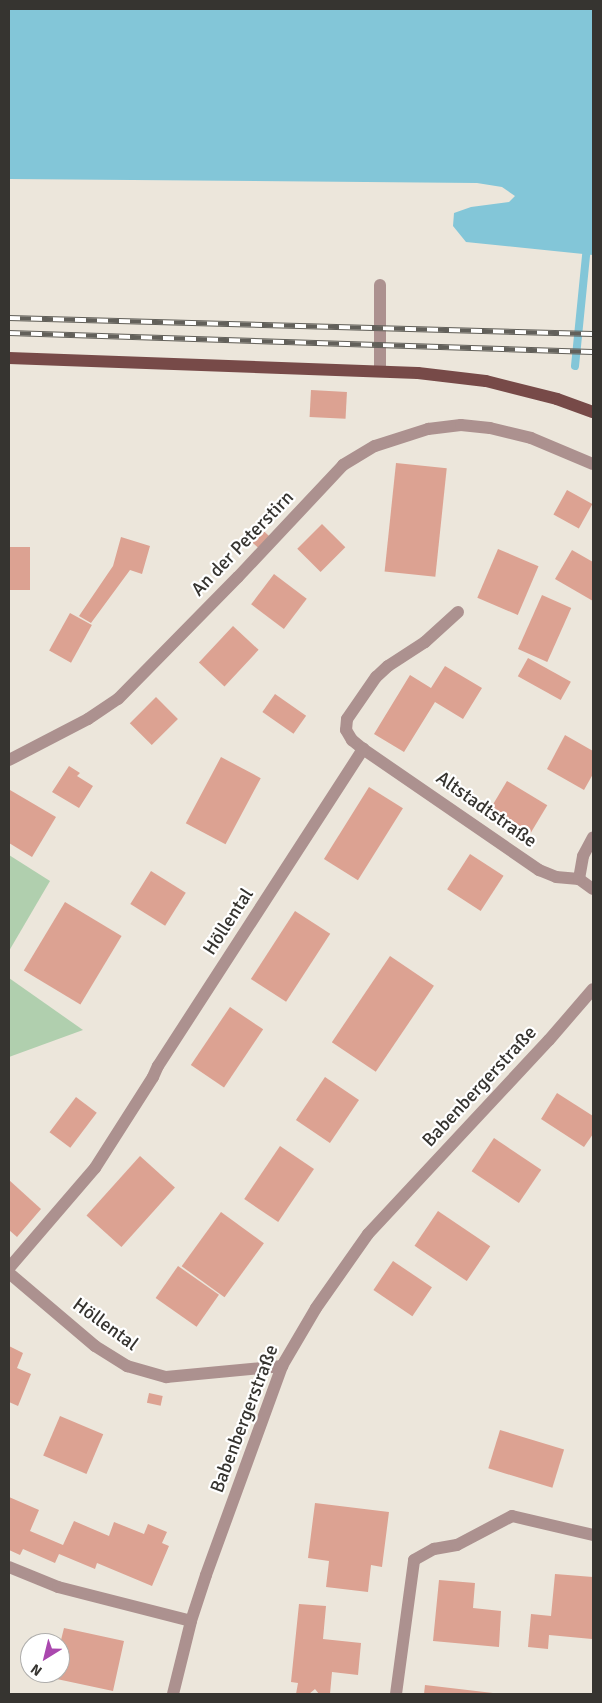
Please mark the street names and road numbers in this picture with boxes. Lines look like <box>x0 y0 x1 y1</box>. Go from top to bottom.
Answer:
street label: An der Peterstirn <box>187 487 299 601</box>
street label: Altstadtstraße <box>431 767 541 853</box>
street label: Höllental <box>199 884 259 960</box>
street label: Babenbergerstraße <box>418 1022 542 1152</box>
street label: Höllental <box>68 1294 142 1356</box>
street label: Babenbergerstraße <box>206 1342 284 1496</box>

